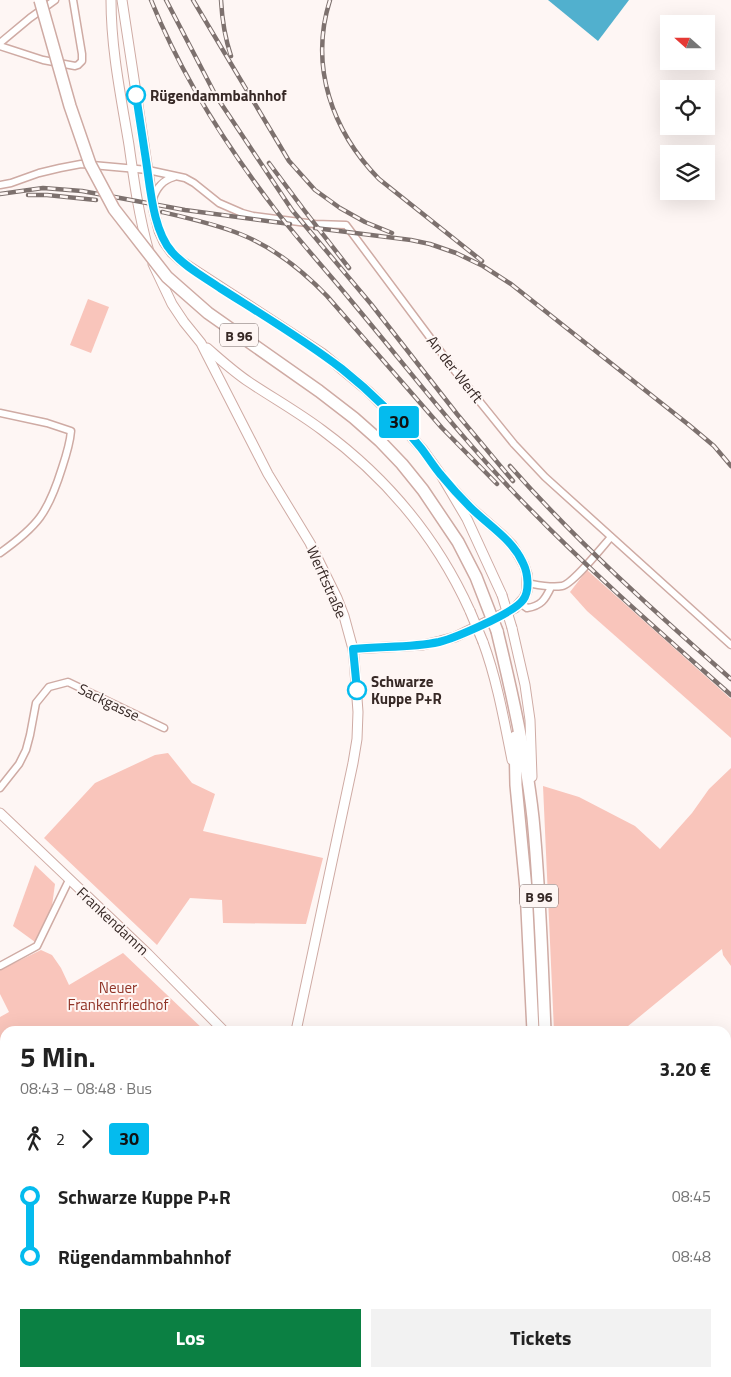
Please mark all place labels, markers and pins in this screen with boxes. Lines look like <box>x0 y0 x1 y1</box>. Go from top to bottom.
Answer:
place label: Rügendammbahnhof <box>150 84 287 107</box>
marker: Rügendammbahnhof <box>126 85 146 105</box>
place label: Schwarze Kuppe P+R <box>371 670 442 710</box>
marker: Schwarze Kuppe P+R <box>347 680 367 700</box>

